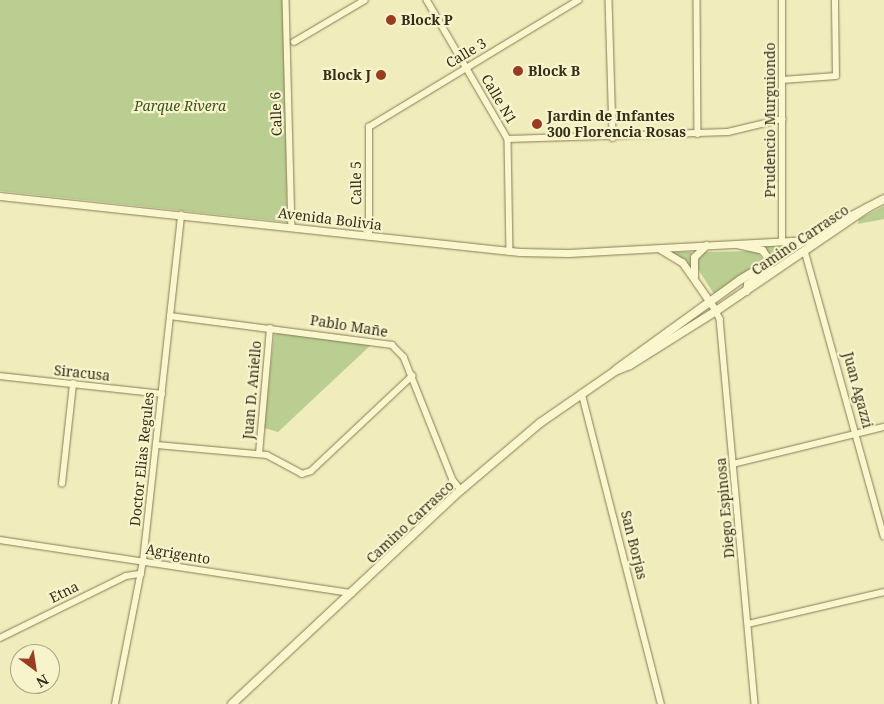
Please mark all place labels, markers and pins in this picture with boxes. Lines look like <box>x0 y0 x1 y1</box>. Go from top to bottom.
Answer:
place label: Block P <box>401 12 453 28</box>
marker: Block P <box>385 14 397 26</box>
place label: Block B <box>528 63 580 79</box>
marker: Block B <box>512 65 524 77</box>
place label: Block J <box>323 67 371 83</box>
marker: Block J <box>375 69 387 81</box>
place label: Jardin de Infantes 300 Florencia Rosas <box>547 108 686 140</box>
marker: Jardin de Infantes 300 Florencia Rosas <box>531 118 543 130</box>

